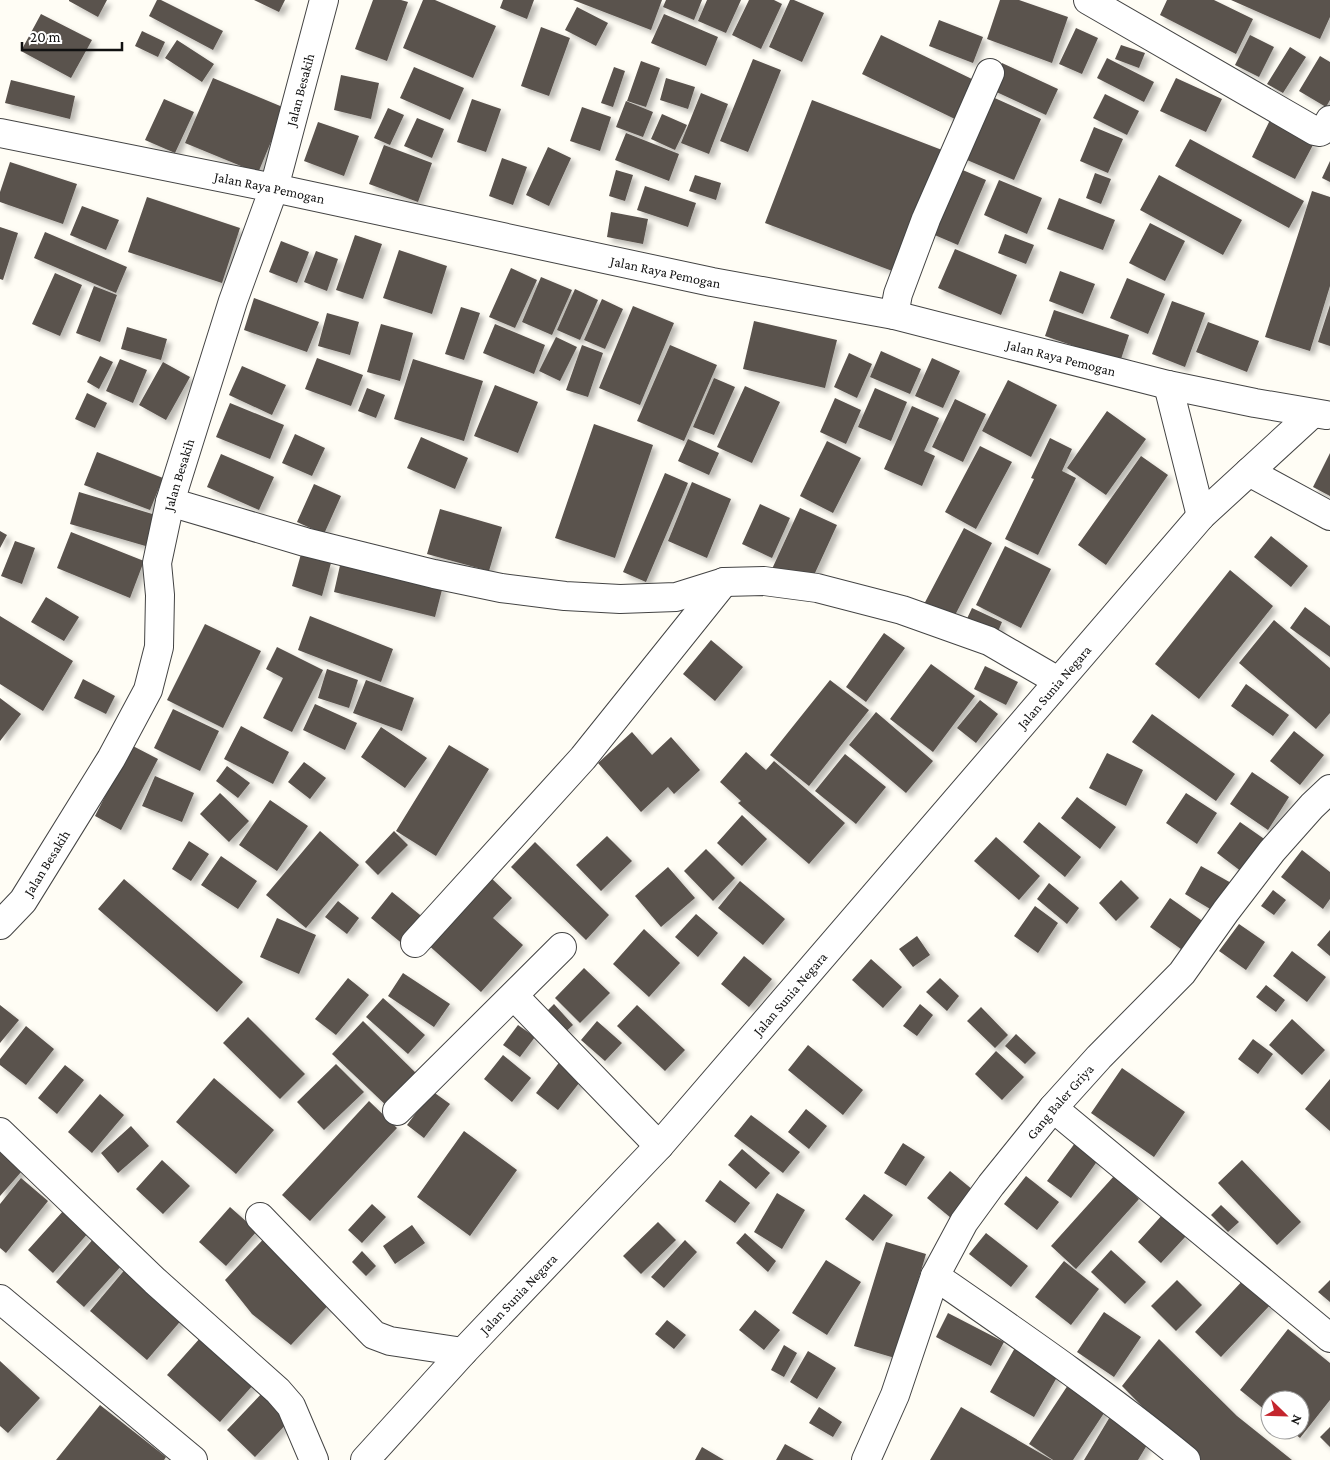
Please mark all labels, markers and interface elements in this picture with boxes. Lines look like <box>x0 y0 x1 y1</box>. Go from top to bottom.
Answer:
scale bar <box>22 20 122 52</box>
text: 20 m <box>30 29 61 45</box>
street label: Jalan Besakih <box>282 51 318 130</box>
street label: Jalan Raya Pemogan <box>211 168 327 207</box>
street label: Jalan Raya Pemogan <box>607 252 722 292</box>
street label: Jalan Raya Pemogan <box>1003 336 1118 379</box>
street label: Jalan Besakih <box>160 436 197 514</box>
street label: Jalan Sunia Negara <box>1013 641 1095 733</box>
street label: Jalan Besakih <box>19 827 73 901</box>
street label: Jalan Sunia Negara <box>748 948 831 1040</box>
street label: Gang Baler Griya <box>1023 1060 1097 1142</box>
street label: Jalan Sunia Negara <box>475 1250 561 1339</box>
north arrow <box>1260 1390 1310 1440</box>
text: N <box>1288 1413 1306 1428</box>

